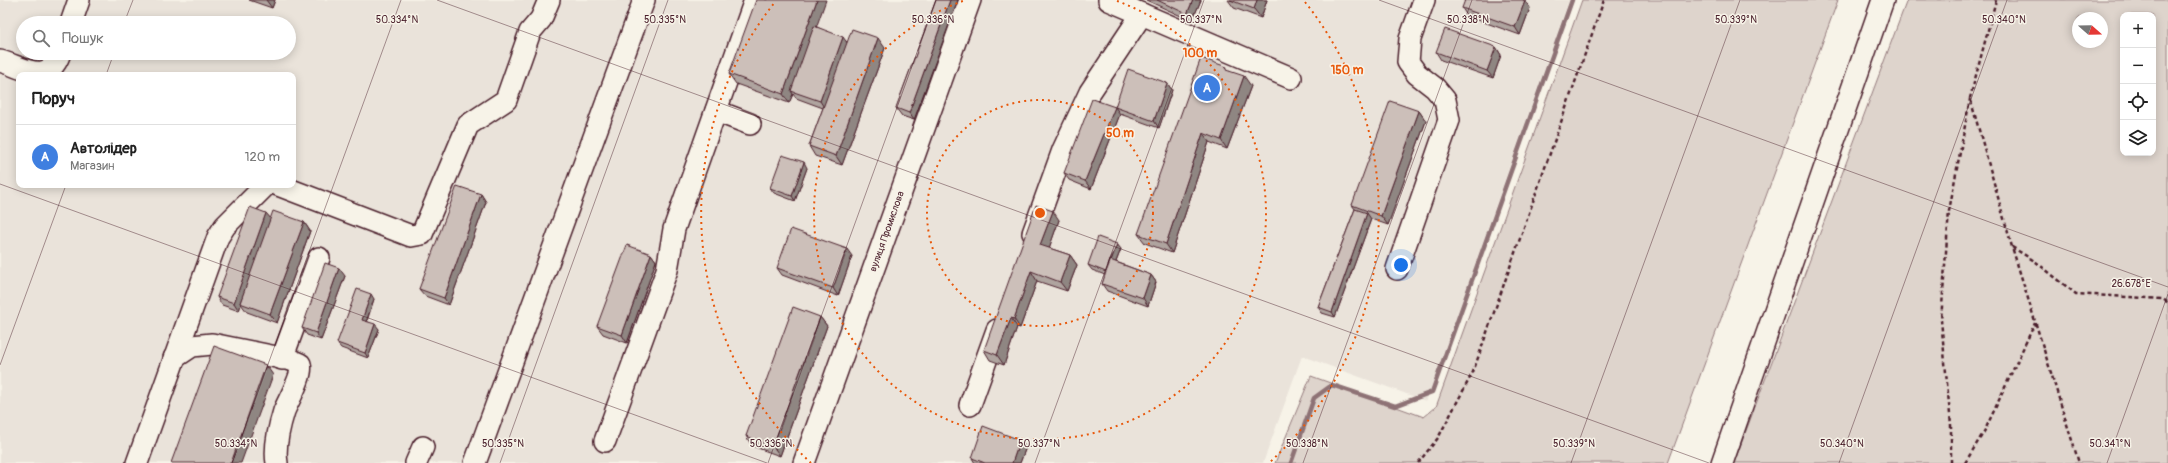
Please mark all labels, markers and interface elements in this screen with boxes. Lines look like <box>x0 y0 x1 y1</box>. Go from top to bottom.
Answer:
north arrow <box>2072 12 2108 48</box>
map controls <box>2120 12 2156 156</box>
button: + <box>2120 12 2156 48</box>
text: 50.334°N <box>376 14 419 26</box>
text: 50.335°N <box>644 14 686 26</box>
text: 50.336°N <box>912 14 955 26</box>
text: 50.337°N <box>1180 14 1222 26</box>
text: 50.338°N <box>1447 14 1489 26</box>
text: 50.339°N <box>1715 14 1757 26</box>
text: 50.340°N <box>1982 14 2026 26</box>
search box <box>16 16 296 60</box>
icon: search <box>30 27 52 49</box>
text: Пошук <box>62 29 104 48</box>
text: 100 m <box>1183 46 1218 61</box>
button: − <box>2120 48 2156 84</box>
text: 150 m <box>1331 63 1364 78</box>
pin: A <box>1194 73 1220 103</box>
button: locate <box>2120 84 2156 120</box>
text: Поруч <box>32 88 75 109</box>
button: layers <box>2120 120 2156 156</box>
text: 50 m <box>1106 126 1134 141</box>
text: Автолідер <box>70 139 137 158</box>
text: A <box>41 149 49 165</box>
text: 120 m <box>244 149 280 165</box>
text: Магазин <box>70 158 114 174</box>
street label: вулиця Промислова <box>867 189 907 273</box>
centre of rings <box>1033 206 1047 220</box>
your location <box>1391 255 1411 275</box>
text: 26.678°E <box>2111 278 2151 290</box>
text: 50.334°N <box>215 438 258 450</box>
text: 50.335°N <box>482 438 524 450</box>
text: 50.336°N <box>750 438 793 450</box>
text: 50.337°N <box>1018 438 1060 450</box>
text: 50.338°N <box>1286 438 1328 450</box>
text: 50.339°N <box>1553 438 1595 450</box>
text: 50.340°N <box>1820 438 1864 450</box>
text: 50.341°N <box>2090 438 2131 450</box>

